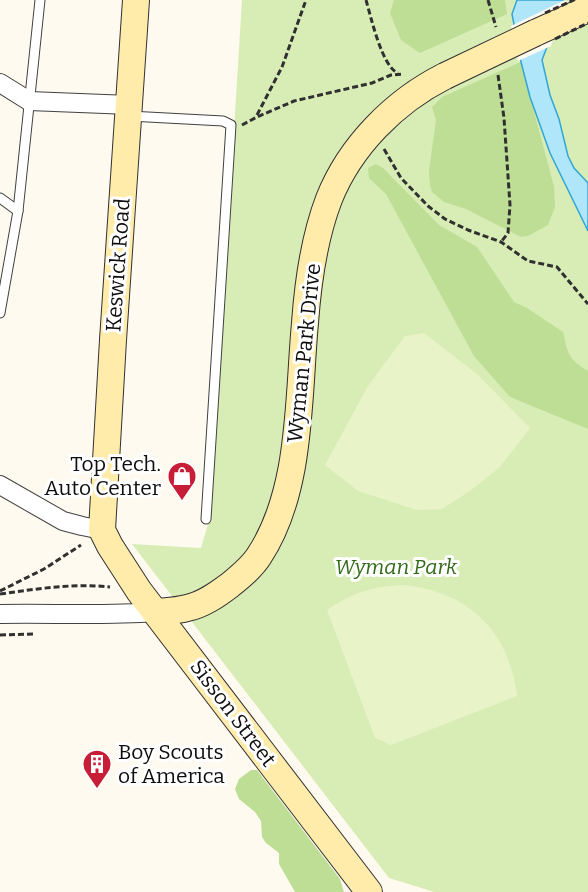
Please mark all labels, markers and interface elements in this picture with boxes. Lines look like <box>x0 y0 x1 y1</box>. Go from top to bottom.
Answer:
street label: Keswick Road <box>100 197 136 333</box>
street label: Wyman Park Drive <box>282 262 326 444</box>
place label: Top Tech. Auto Center <box>44 451 161 501</box>
shop icon: Top Tech. Auto Center <box>166 460 198 502</box>
park label: Wyman Park <box>335 554 458 580</box>
street label: Sisson Street <box>184 654 282 772</box>
place label: Boy Scouts of America <box>118 739 225 789</box>
building icon: Boy Scouts of America <box>81 748 113 790</box>

